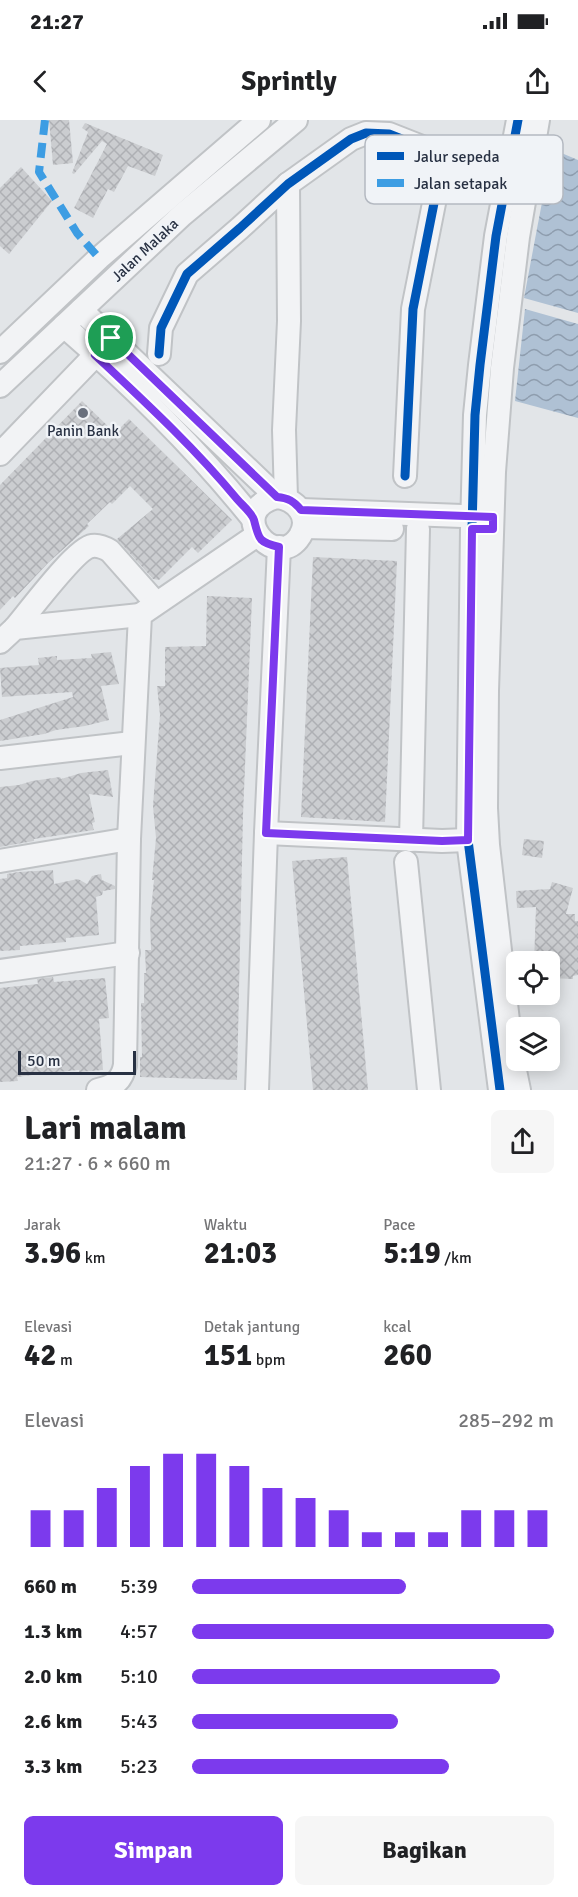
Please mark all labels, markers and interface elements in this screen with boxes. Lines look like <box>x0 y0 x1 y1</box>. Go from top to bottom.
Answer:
text: 21:27 <box>30 8 84 35</box>
icon: back <box>24 65 57 98</box>
text: Sprintly <box>241 65 337 98</box>
icon: share <box>521 65 554 98</box>
legend <box>365 135 563 204</box>
text: Jalur sepeda <box>414 147 500 167</box>
text: Jalan setapak <box>414 174 507 194</box>
street label: Jalan Malaka <box>108 215 182 285</box>
pin <box>85 312 136 363</box>
icon: arrive <box>94 321 127 354</box>
marker: Panin Bank <box>76 406 90 420</box>
place label: Panin Bank <box>47 422 119 440</box>
map controls <box>506 951 560 1071</box>
button: locate <box>506 951 560 1005</box>
button: layers <box>506 1017 560 1071</box>
scale bar <box>18 1048 136 1076</box>
text: 50 m <box>27 1051 61 1071</box>
text: Lari malam <box>24 1108 187 1149</box>
button: share <box>491 1110 554 1173</box>
text: 21:27 · 6 × 660 m <box>24 1151 171 1176</box>
text: Jarak <box>24 1215 61 1235</box>
text: Waktu <box>204 1215 247 1235</box>
text: Pace <box>383 1215 416 1235</box>
text: 3.96 <box>24 1235 81 1272</box>
text: 21:03 <box>204 1235 277 1272</box>
text: 5:19 <box>383 1235 441 1272</box>
text: km <box>81 1248 106 1268</box>
text: /km <box>441 1248 472 1268</box>
text: Elevasi <box>24 1317 72 1337</box>
text: Detak jantung <box>204 1317 300 1337</box>
text: kcal <box>383 1317 411 1337</box>
text: 42 <box>24 1337 56 1374</box>
text: 151 <box>204 1337 252 1374</box>
text: 260 <box>383 1337 432 1374</box>
text: m <box>56 1350 73 1370</box>
text: bpm <box>252 1350 285 1370</box>
text: Elevasi <box>24 1408 84 1433</box>
text: 285–292 m <box>458 1408 554 1433</box>
text: 660 m <box>24 1574 77 1599</box>
text: 5:39 <box>120 1574 158 1599</box>
text: 1.3 km <box>24 1619 82 1644</box>
text: 4:57 <box>120 1619 158 1644</box>
text: 2.0 km <box>24 1664 82 1689</box>
text: 5:10 <box>120 1664 158 1689</box>
text: 2.6 km <box>24 1709 82 1734</box>
text: 5:43 <box>120 1709 158 1734</box>
text: 3.3 km <box>24 1754 82 1779</box>
text: 5:23 <box>120 1754 158 1779</box>
button: Simpan <box>24 1816 283 1885</box>
button: Bagikan <box>295 1816 554 1885</box>

